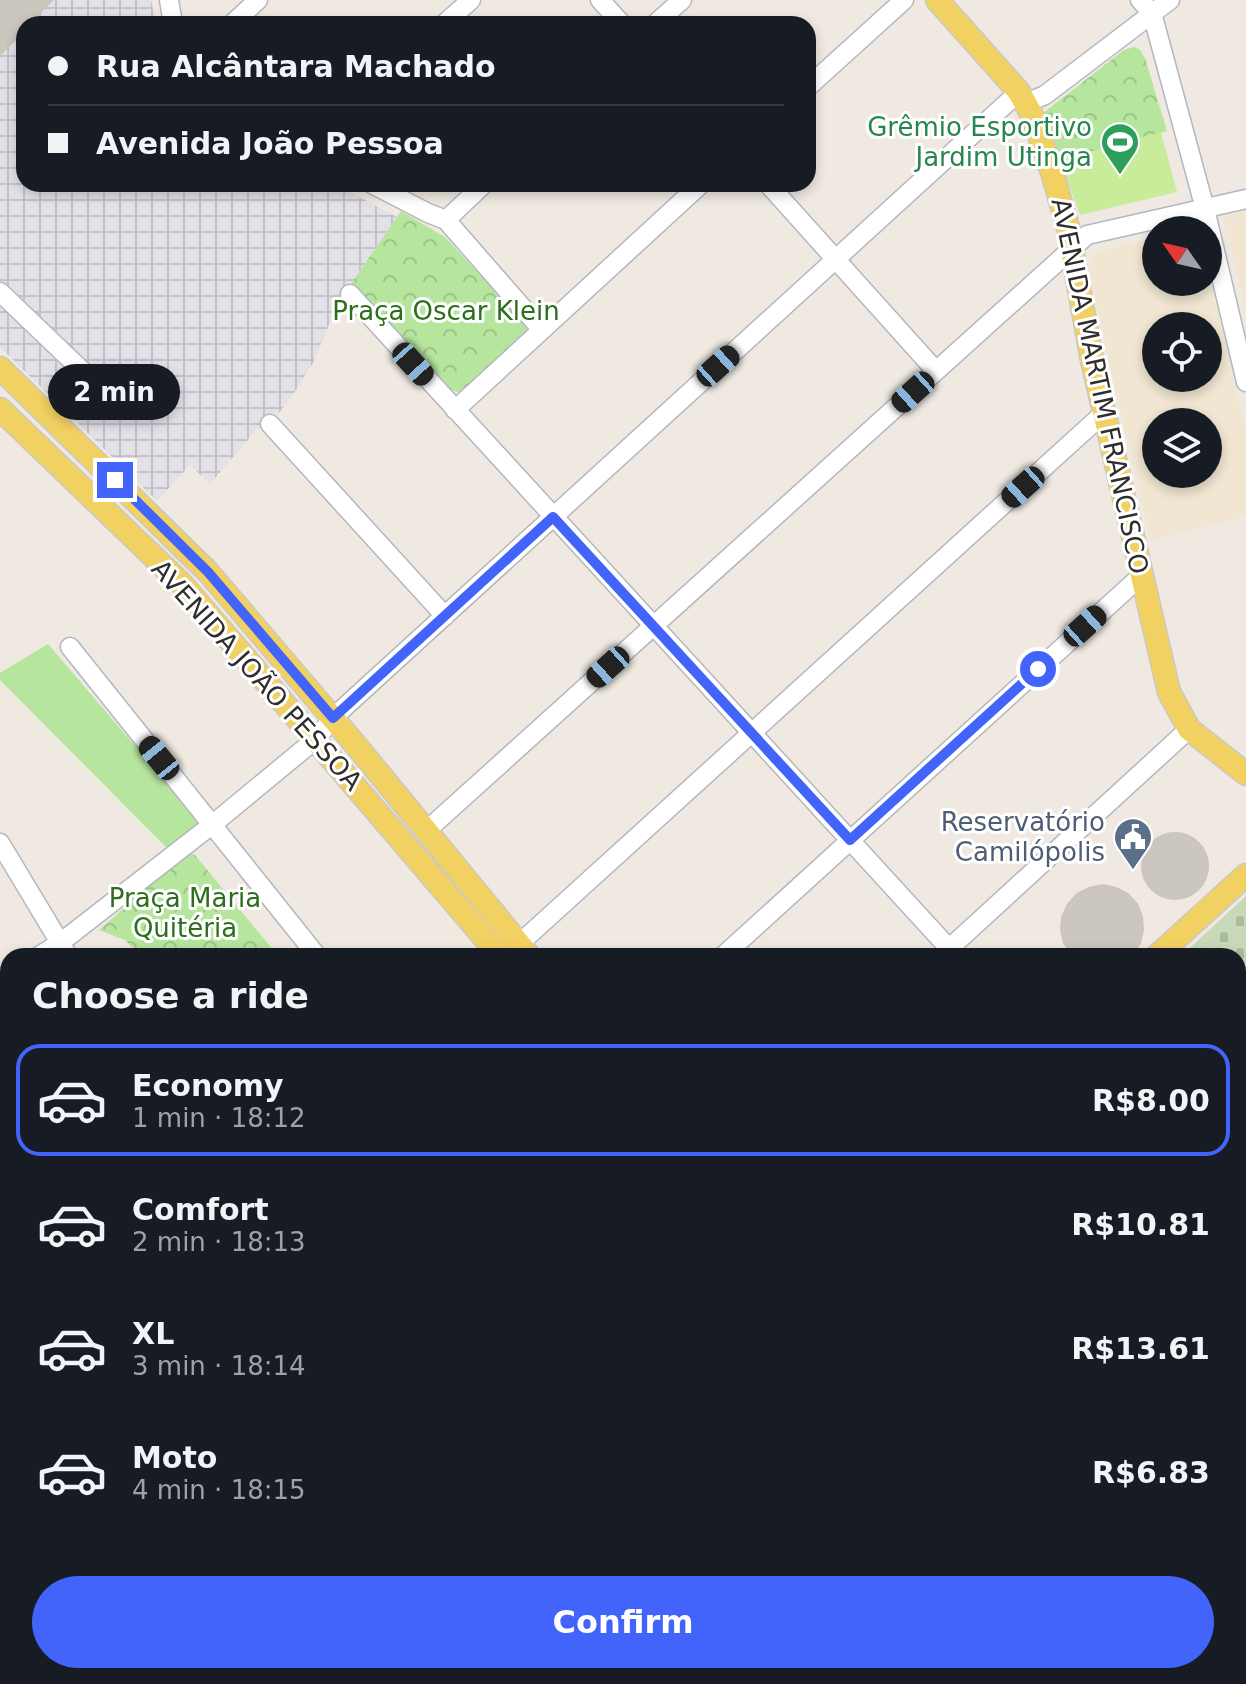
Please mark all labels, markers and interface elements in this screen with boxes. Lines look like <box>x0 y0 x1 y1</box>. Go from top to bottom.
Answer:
text: Rua Alcântara Machado <box>96 49 496 84</box>
place label: Grêmio Esportivo Jardim Utinga <box>867 112 1092 172</box>
sports icon: Grêmio Esportivo Jardim Utinga <box>1099 121 1141 176</box>
text: Avenida João Pessoa <box>96 126 444 161</box>
street label: AVENIDA MARTIM FRANCISCO <box>1045 195 1155 577</box>
north arrow <box>1142 216 1222 296</box>
map controls <box>1142 216 1222 488</box>
park label: Praça Oscar Klein <box>332 296 560 326</box>
button: locate <box>1142 312 1222 392</box>
car <box>388 338 438 390</box>
car <box>692 341 744 391</box>
callout: 2 min <box>49 364 181 420</box>
car <box>887 367 939 417</box>
text: 2 min <box>73 377 155 407</box>
button: layers <box>1142 408 1222 488</box>
route end <box>97 462 133 498</box>
car <box>997 462 1049 512</box>
street label: AVENIDA JOÃO PESSOA <box>146 553 369 797</box>
car <box>1059 601 1111 651</box>
car <box>582 642 634 692</box>
route start <box>1020 651 1056 687</box>
car <box>135 732 183 784</box>
place label: Reservatório Camilópolis <box>941 807 1105 867</box>
public building icon: Reservatório Camilópolis <box>1112 816 1154 871</box>
park label: Praça Maria Quitéria <box>109 883 261 943</box>
text: Choose a ride <box>32 975 309 1016</box>
icon: car <box>36 1064 108 1136</box>
text: Economy <box>132 1068 284 1103</box>
text: R$8.00 <box>1092 1083 1210 1118</box>
text: 1 min · 18:12 <box>132 1103 306 1133</box>
icon: car <box>36 1188 108 1260</box>
text: Comfort <box>132 1192 269 1227</box>
text: R$10.81 <box>1071 1207 1210 1242</box>
text: 2 min · 18:13 <box>132 1227 306 1257</box>
icon: car <box>36 1312 108 1384</box>
text: XL <box>132 1316 174 1351</box>
text: R$13.61 <box>1071 1331 1210 1366</box>
text: 3 min · 18:14 <box>132 1351 306 1381</box>
icon: car <box>36 1436 108 1508</box>
text: Moto <box>132 1440 217 1475</box>
text: R$6.83 <box>1092 1455 1210 1490</box>
text: 4 min · 18:15 <box>132 1475 306 1505</box>
button: Confirm <box>32 1576 1214 1668</box>

